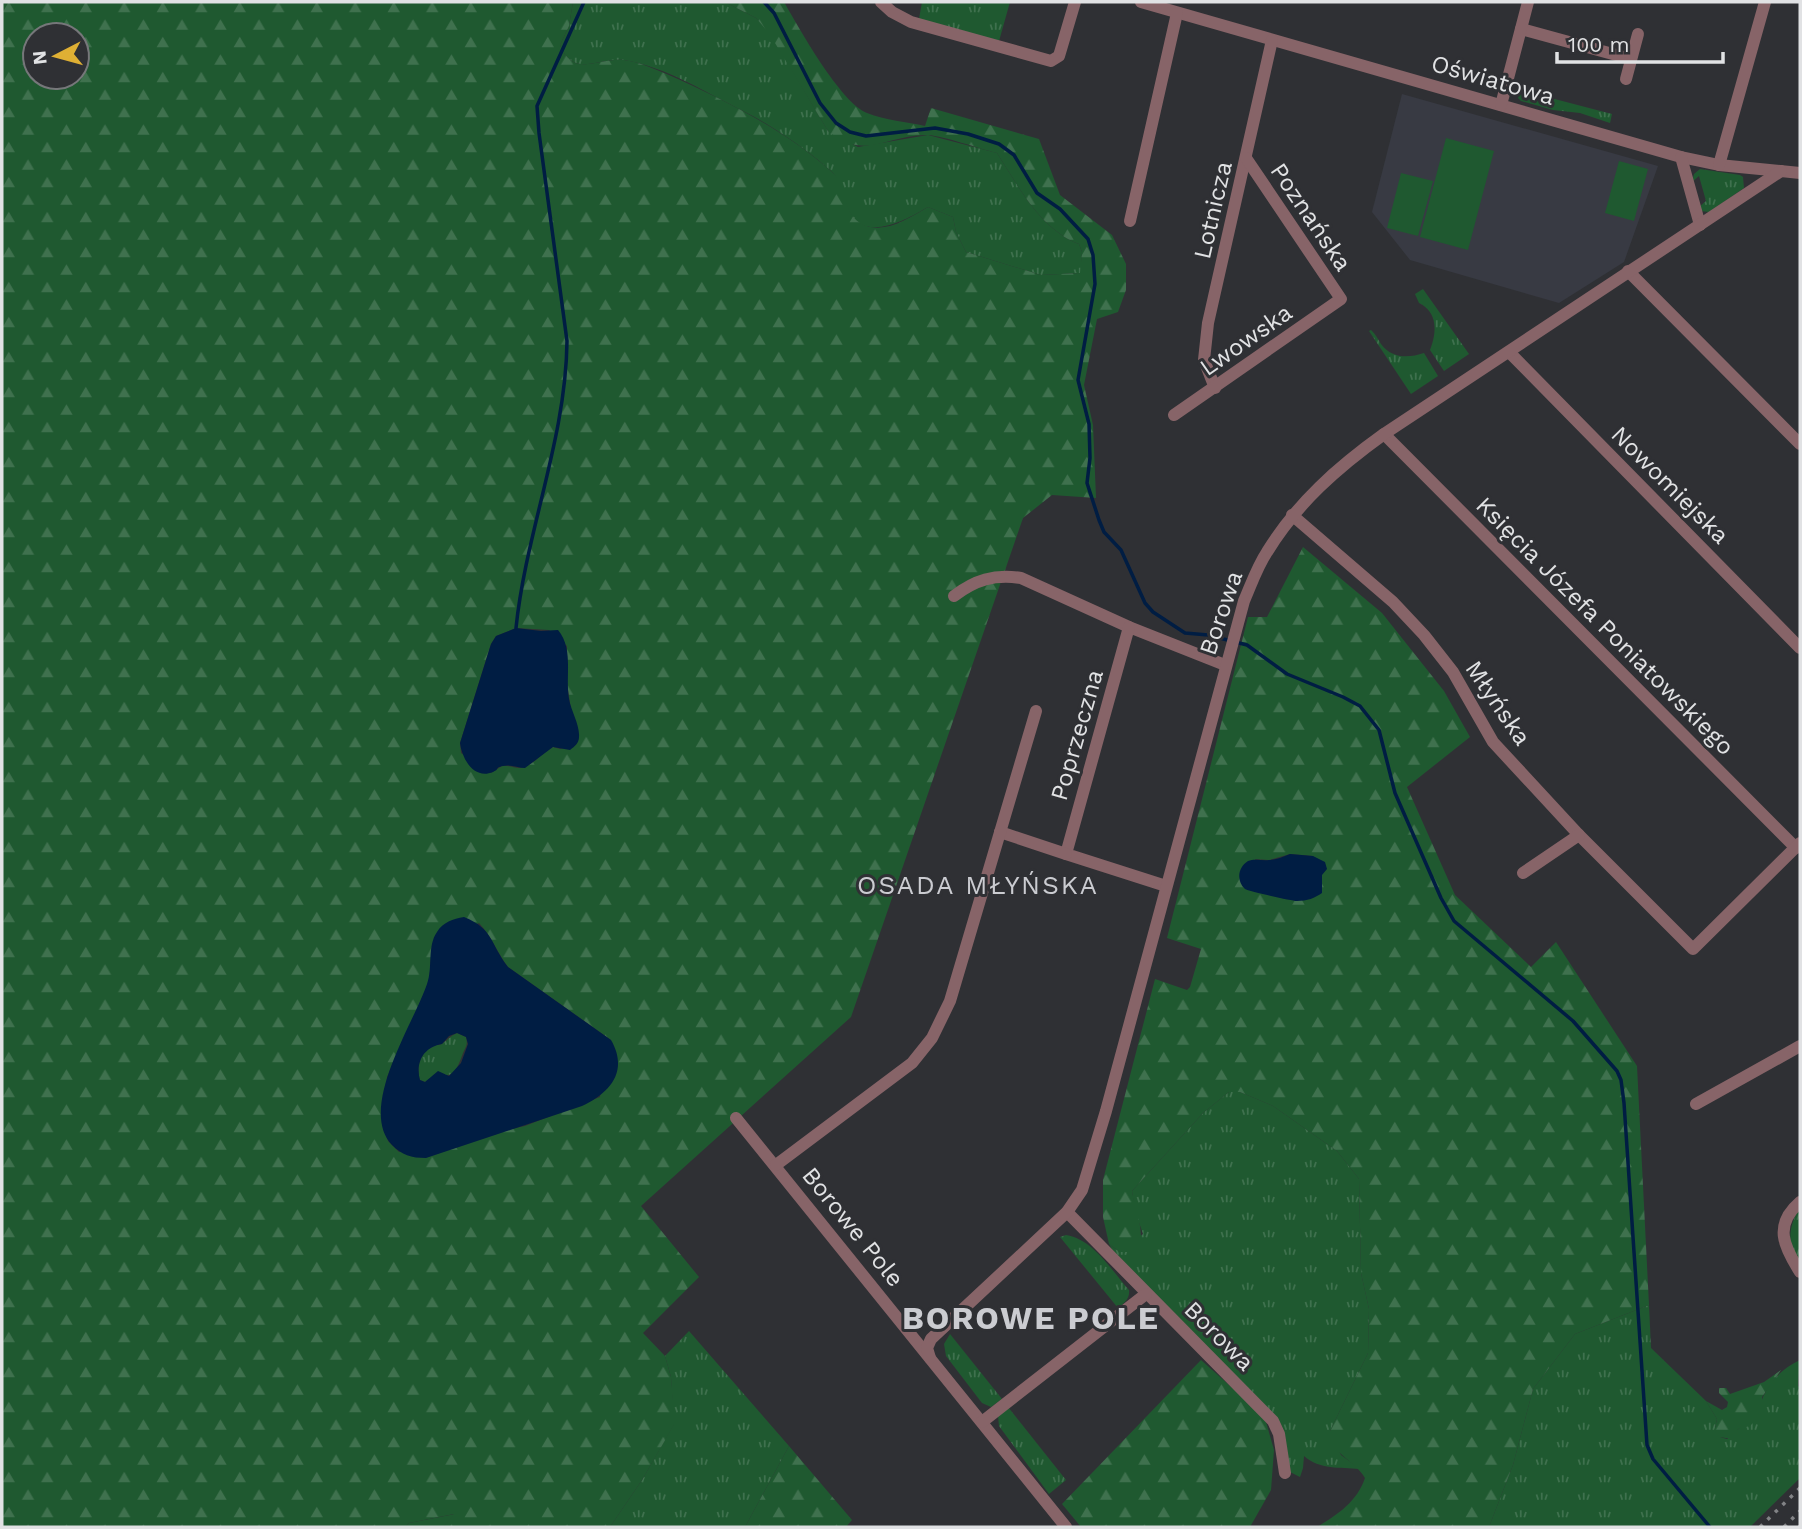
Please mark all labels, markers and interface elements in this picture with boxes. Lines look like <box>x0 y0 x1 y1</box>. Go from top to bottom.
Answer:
north arrow <box>21 21 91 91</box>
scale bar <box>1557 21 1723 65</box>
text: 100 m <box>1568 32 1630 57</box>
street label: Oświatowa <box>1428 49 1558 111</box>
text: N <box>27 50 52 66</box>
street label: Lotnicza <box>1188 158 1238 262</box>
street label: Poznańska <box>1265 158 1357 276</box>
street label: Lwowska <box>1195 298 1297 382</box>
street label: Nowomiejska <box>1605 420 1735 550</box>
street label: Księcia Józefa Poniatowskiego <box>1470 491 1740 761</box>
street label: Borowa <box>1194 567 1248 659</box>
street label: Młyńska <box>1460 655 1536 751</box>
street label: Poprzeczna <box>1045 666 1109 804</box>
district label: OSADA MŁYŃSKA <box>857 870 1099 900</box>
street label: Borowe Pole <box>796 1162 910 1292</box>
street label: Borowa <box>1178 1295 1260 1377</box>
district label: BOROWE POLE <box>902 1299 1160 1337</box>

